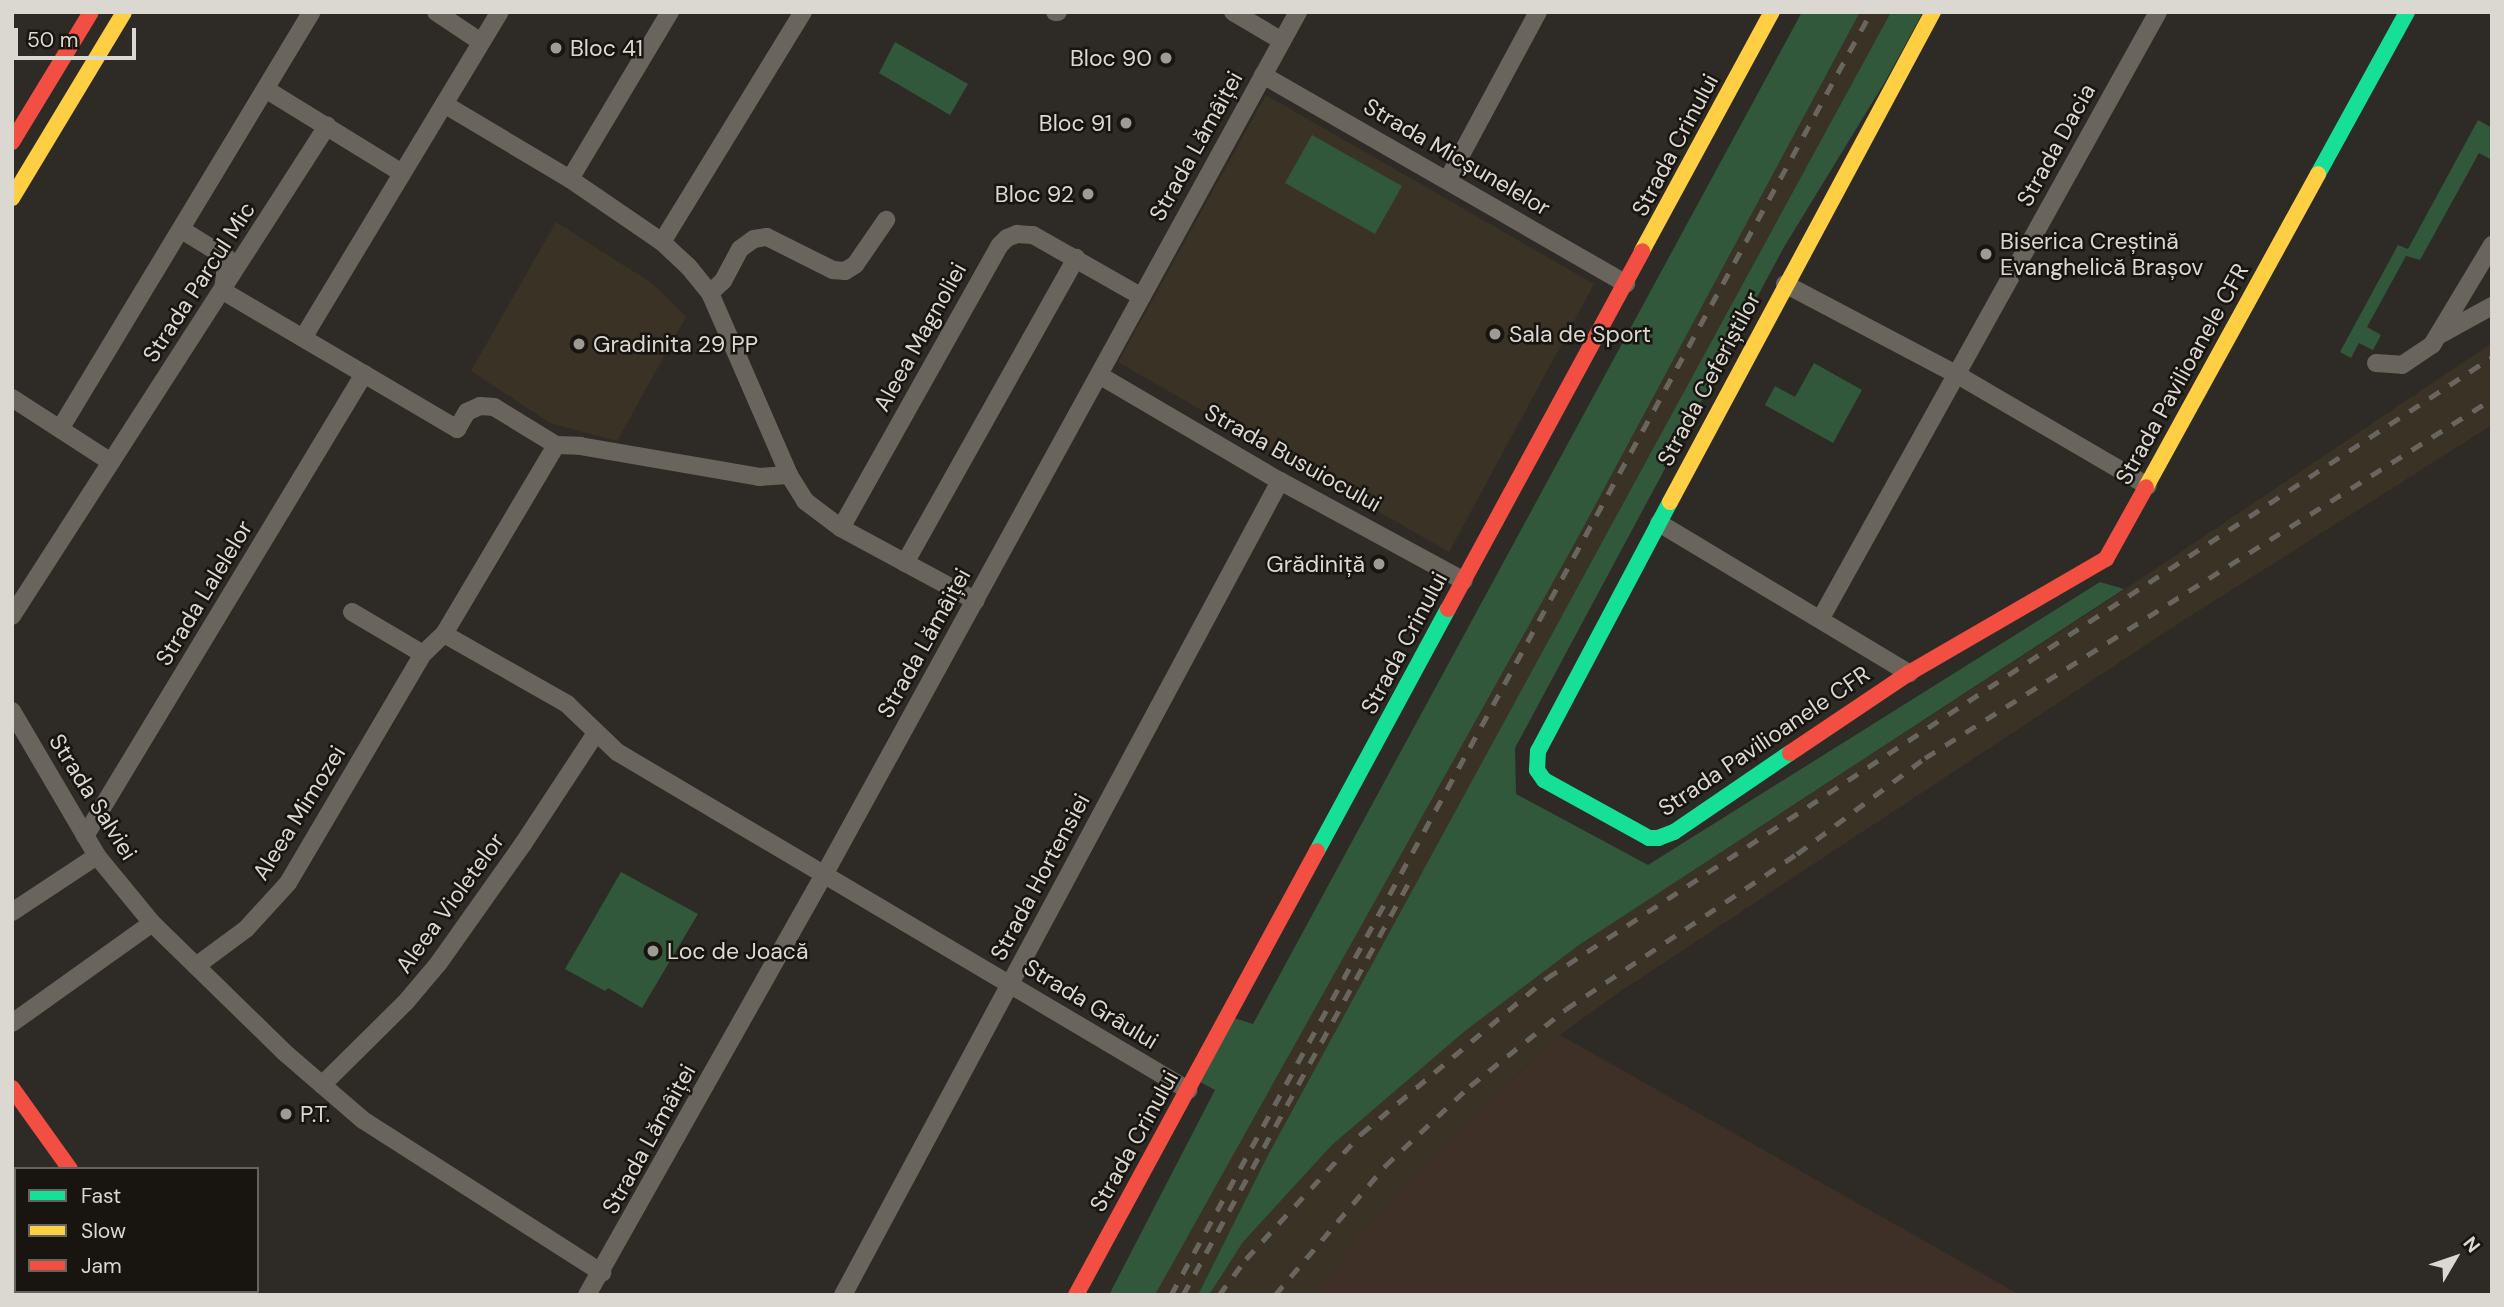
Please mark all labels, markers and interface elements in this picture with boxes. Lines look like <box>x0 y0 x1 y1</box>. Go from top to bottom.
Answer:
scale bar <box>18 14 140 58</box>
text: 50 m <box>27 26 78 54</box>
place label: Bloc 41 <box>570 34 643 62</box>
marker: Bloc 41 <box>548 40 564 56</box>
place label: Bloc 90 <box>1070 44 1152 72</box>
marker: Bloc 90 <box>1158 50 1174 66</box>
street label: Strada Lămâiței <box>1143 66 1249 226</box>
street label: Strada Crinului <box>1626 69 1724 221</box>
street label: Strada Dacia <box>2011 79 2101 211</box>
street label: Strada Micșunelelor <box>1359 92 1555 222</box>
place label: Bloc 91 <box>1039 109 1112 137</box>
marker: Bloc 91 <box>1118 115 1134 131</box>
place label: Bloc 92 <box>995 180 1074 208</box>
marker: Bloc 92 <box>1080 186 1096 202</box>
street label: Strada Parcul Mic <box>137 197 261 367</box>
place label: Biserica Creștină Evanghelică Brașov <box>2000 227 2203 281</box>
marker: Biserica Creștină Evanghelică Brașov <box>1978 246 1994 262</box>
street label: Aleea Magnoliei <box>868 258 972 416</box>
street label: Strada Pavilioanele CFR <box>2110 259 2254 489</box>
street label: Strada Ceferiștilor <box>1651 287 1767 471</box>
place label: Sala de Sport <box>1509 320 1651 348</box>
marker: Sala de Sport <box>1487 326 1503 342</box>
place label: Gradinita 29 PP <box>593 330 758 358</box>
marker: Gradinita 29 PP <box>571 336 587 352</box>
street label: Strada Busuiocului <box>1200 398 1386 518</box>
street label: Strada Lalelelor <box>150 515 258 671</box>
place label: Grădiniță <box>1266 550 1365 578</box>
marker: Grădiniță <box>1371 556 1387 572</box>
street label: Strada Lămâiței <box>871 563 977 723</box>
street label: Strada Crinului <box>1355 567 1453 719</box>
street label: Strada Pavilioanele CFR <box>1653 660 1875 822</box>
street label: Strada Salviei <box>43 729 143 865</box>
street label: Aleea Mimozei <box>247 741 351 885</box>
street label: Strada Hortensiei <box>984 789 1096 965</box>
street label: Aleea Violetelor <box>390 828 510 978</box>
place label: Loc de Joacă <box>667 937 808 965</box>
marker: Loc de Joacă <box>645 943 661 959</box>
street label: Strada Grâului <box>1019 953 1163 1055</box>
street label: Strada Lămâiței <box>596 1059 702 1219</box>
street label: Strada Crinului <box>1084 1066 1184 1216</box>
place label: P.T. <box>300 1100 330 1128</box>
marker: P.T. <box>278 1106 294 1122</box>
legend <box>14 1167 259 1293</box>
text: Fast <box>81 1182 121 1210</box>
text: Slow <box>81 1217 126 1245</box>
north arrow <box>2420 1223 2490 1293</box>
text: N <box>2458 1231 2486 1258</box>
text: Jam <box>81 1252 122 1280</box>

